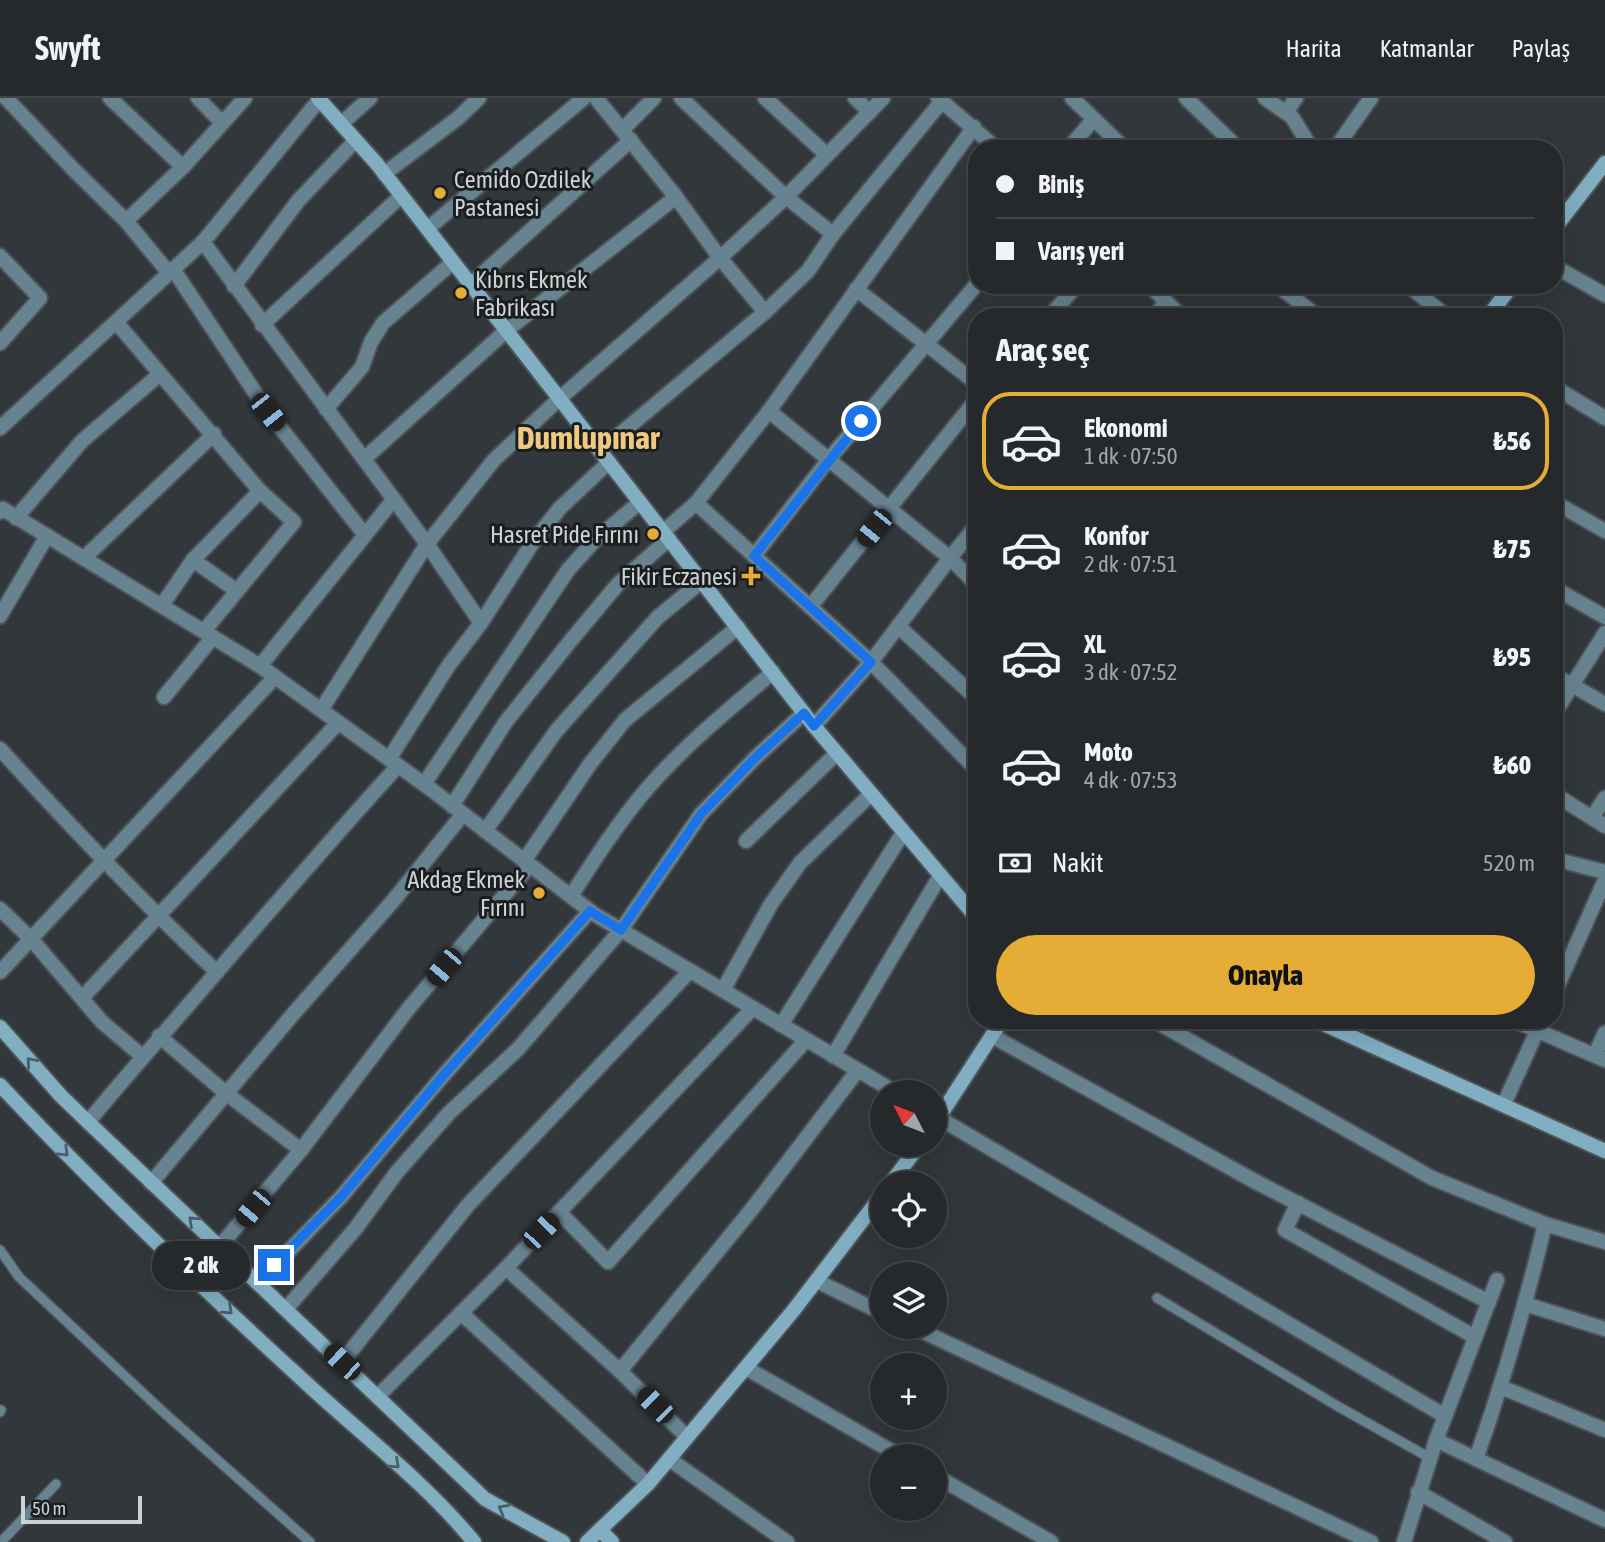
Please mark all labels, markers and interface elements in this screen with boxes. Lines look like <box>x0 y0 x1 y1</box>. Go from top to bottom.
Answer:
text: Swyft <box>35 29 100 67</box>
text: Harita <box>1286 35 1342 62</box>
text: Katmanlar <box>1380 35 1474 62</box>
text: Paylaş <box>1512 35 1570 62</box>
place label: Cemido Ozdilek Pastanesi <box>454 166 592 221</box>
text: Biniş <box>1038 169 1084 199</box>
marker: Cemido Ozdilek Pastanesi <box>432 185 448 201</box>
text: Varış yeri <box>1038 236 1124 266</box>
place label: Kıbrıs Ekmek Fabrikası <box>475 266 588 321</box>
marker: Kıbrıs Ekmek Fabrikası <box>453 285 469 301</box>
text: Araç seç <box>996 331 1089 368</box>
car <box>247 389 290 435</box>
route start <box>845 405 877 437</box>
icon: car <box>1000 410 1063 473</box>
text: Ekonomi <box>1084 413 1168 443</box>
district label: Dumlupınar <box>517 419 660 456</box>
text: ₺56 <box>1494 426 1531 456</box>
text: 1 dk · 07:50 <box>1084 443 1178 469</box>
car <box>853 505 896 551</box>
icon: car <box>1000 518 1063 581</box>
place label: Hasret Pide Fırını <box>490 521 639 548</box>
text: Konfor <box>1084 521 1148 551</box>
marker: Hasret Pide Fırını <box>645 526 661 542</box>
text: ₺75 <box>1494 534 1531 564</box>
text: 2 dk · 07:51 <box>1084 551 1178 577</box>
place label: Fikir Eczanesi <box>621 563 737 590</box>
marker: Fikir Eczanesi <box>743 568 759 584</box>
icon: car <box>1000 626 1063 689</box>
text: XL <box>1084 629 1106 659</box>
text: ₺95 <box>1494 642 1531 672</box>
text: 3 dk · 07:52 <box>1084 659 1178 685</box>
icon: car <box>1000 734 1063 797</box>
text: Moto <box>1084 737 1133 767</box>
text: ₺60 <box>1494 750 1531 780</box>
text: 4 dk · 07:53 <box>1084 767 1178 793</box>
icon: cash <box>996 844 1034 882</box>
text: Nakit <box>1052 848 1104 878</box>
text: 520 m <box>1483 850 1535 876</box>
place label: Akdag Ekmek Fırını <box>407 866 525 921</box>
marker: Akdag Ekmek Fırını <box>531 885 547 901</box>
button: Onayla <box>996 935 1535 1015</box>
car <box>423 944 466 990</box>
one-way arrow <box>27 1057 39 1070</box>
north arrow <box>870 1080 947 1157</box>
map controls <box>870 1080 947 1521</box>
one-way arrow <box>56 1143 69 1156</box>
button: locate <box>870 1171 947 1248</box>
car <box>232 1185 275 1231</box>
car <box>519 1209 564 1253</box>
one-way arrow <box>188 1217 201 1229</box>
callout: 2 dk <box>152 1240 250 1290</box>
route end <box>258 1249 290 1281</box>
text: 2 dk <box>184 1252 218 1278</box>
button: layers <box>870 1262 947 1339</box>
one-way arrow <box>220 1301 233 1314</box>
car <box>320 1340 365 1384</box>
button: + <box>870 1353 947 1430</box>
car <box>633 1383 678 1427</box>
button: − <box>870 1444 947 1521</box>
one-way arrow <box>387 1456 400 1468</box>
scale bar <box>21 1493 142 1525</box>
text: 50 m <box>32 1497 66 1519</box>
one-way arrow <box>498 1504 511 1517</box>

